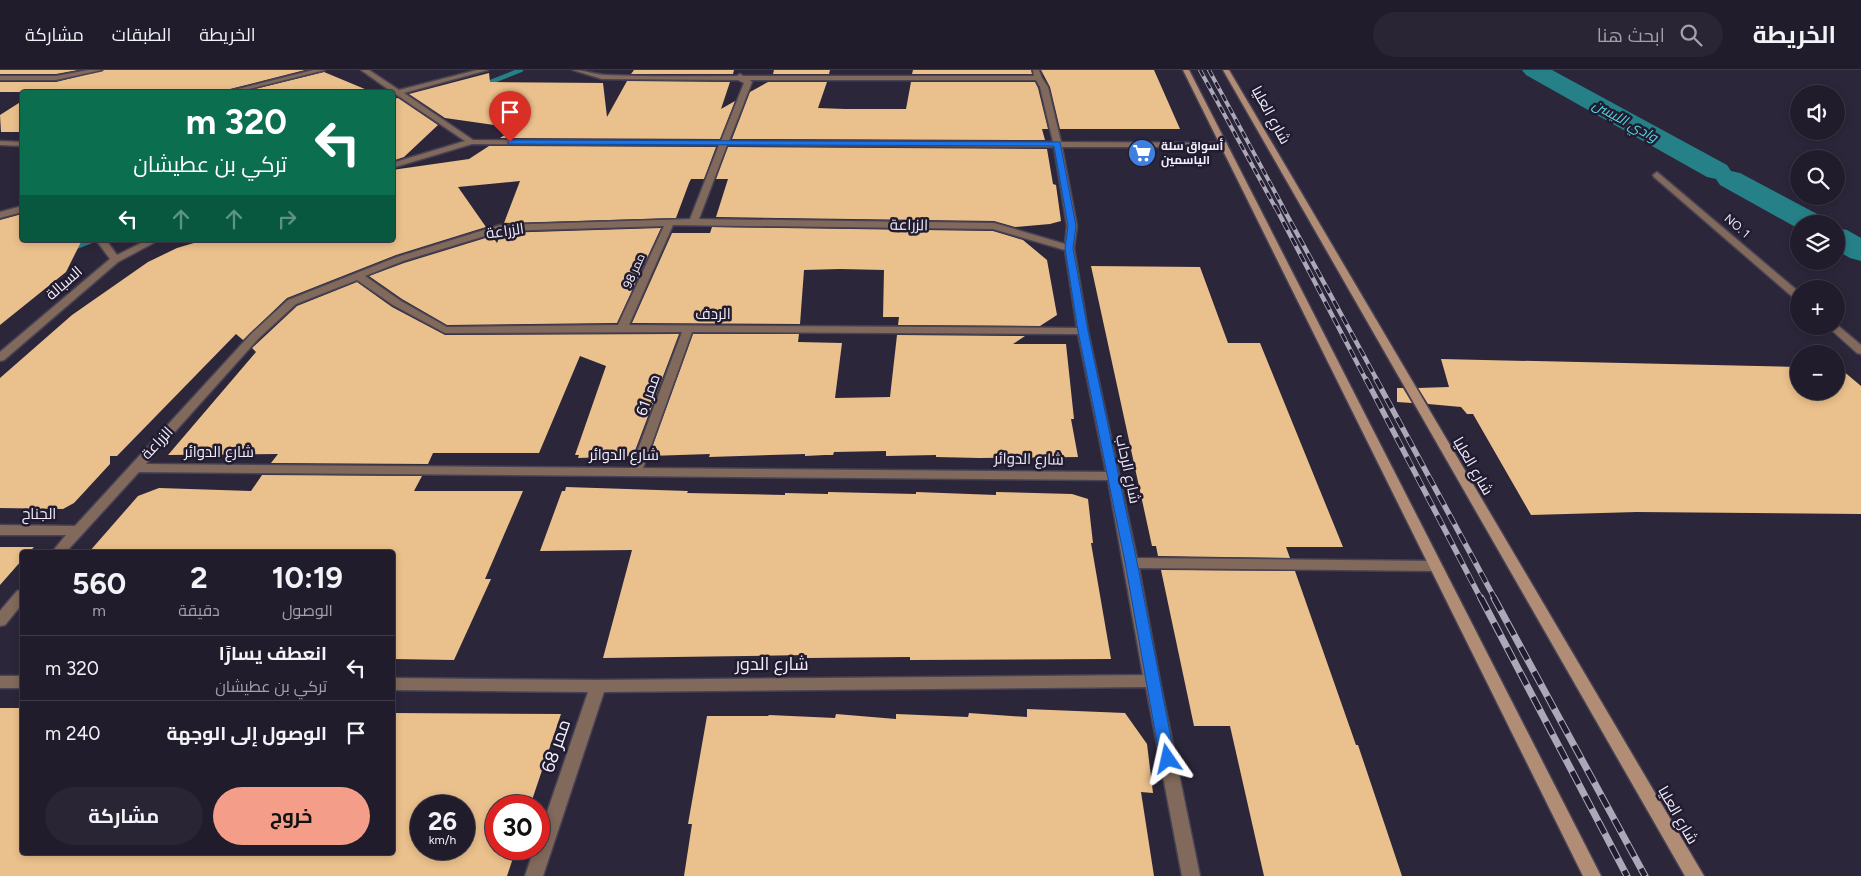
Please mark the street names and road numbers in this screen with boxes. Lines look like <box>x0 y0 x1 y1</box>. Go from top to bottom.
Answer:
street label: شارع العليا <box>1246 83 1294 148</box>
street label: NO. 1 <box>1721 211 1753 241</box>
street label: الزراعة <box>890 216 928 234</box>
street label: الزراعة <box>485 219 525 243</box>
street label: ممر 98 <box>620 251 648 291</box>
street label: السبالة <box>42 262 86 304</box>
street label: الردف <box>695 305 731 323</box>
street label: ممر 61 <box>632 372 664 418</box>
street label: الزراعة <box>137 423 177 463</box>
street label: شارع الرحاب <box>1110 433 1144 506</box>
street label: شارع العليا <box>1447 434 1497 499</box>
street label: شارع الدوائر <box>183 443 254 463</box>
street label: شارع الدوائر <box>588 446 659 466</box>
street label: شارع الدوائر <box>993 449 1064 471</box>
street label: الجناح <box>22 505 56 525</box>
street label: شارع الدور <box>734 653 809 676</box>
street label: ممر 68 <box>537 717 575 775</box>
street label: شارع العليا <box>1652 783 1702 848</box>

